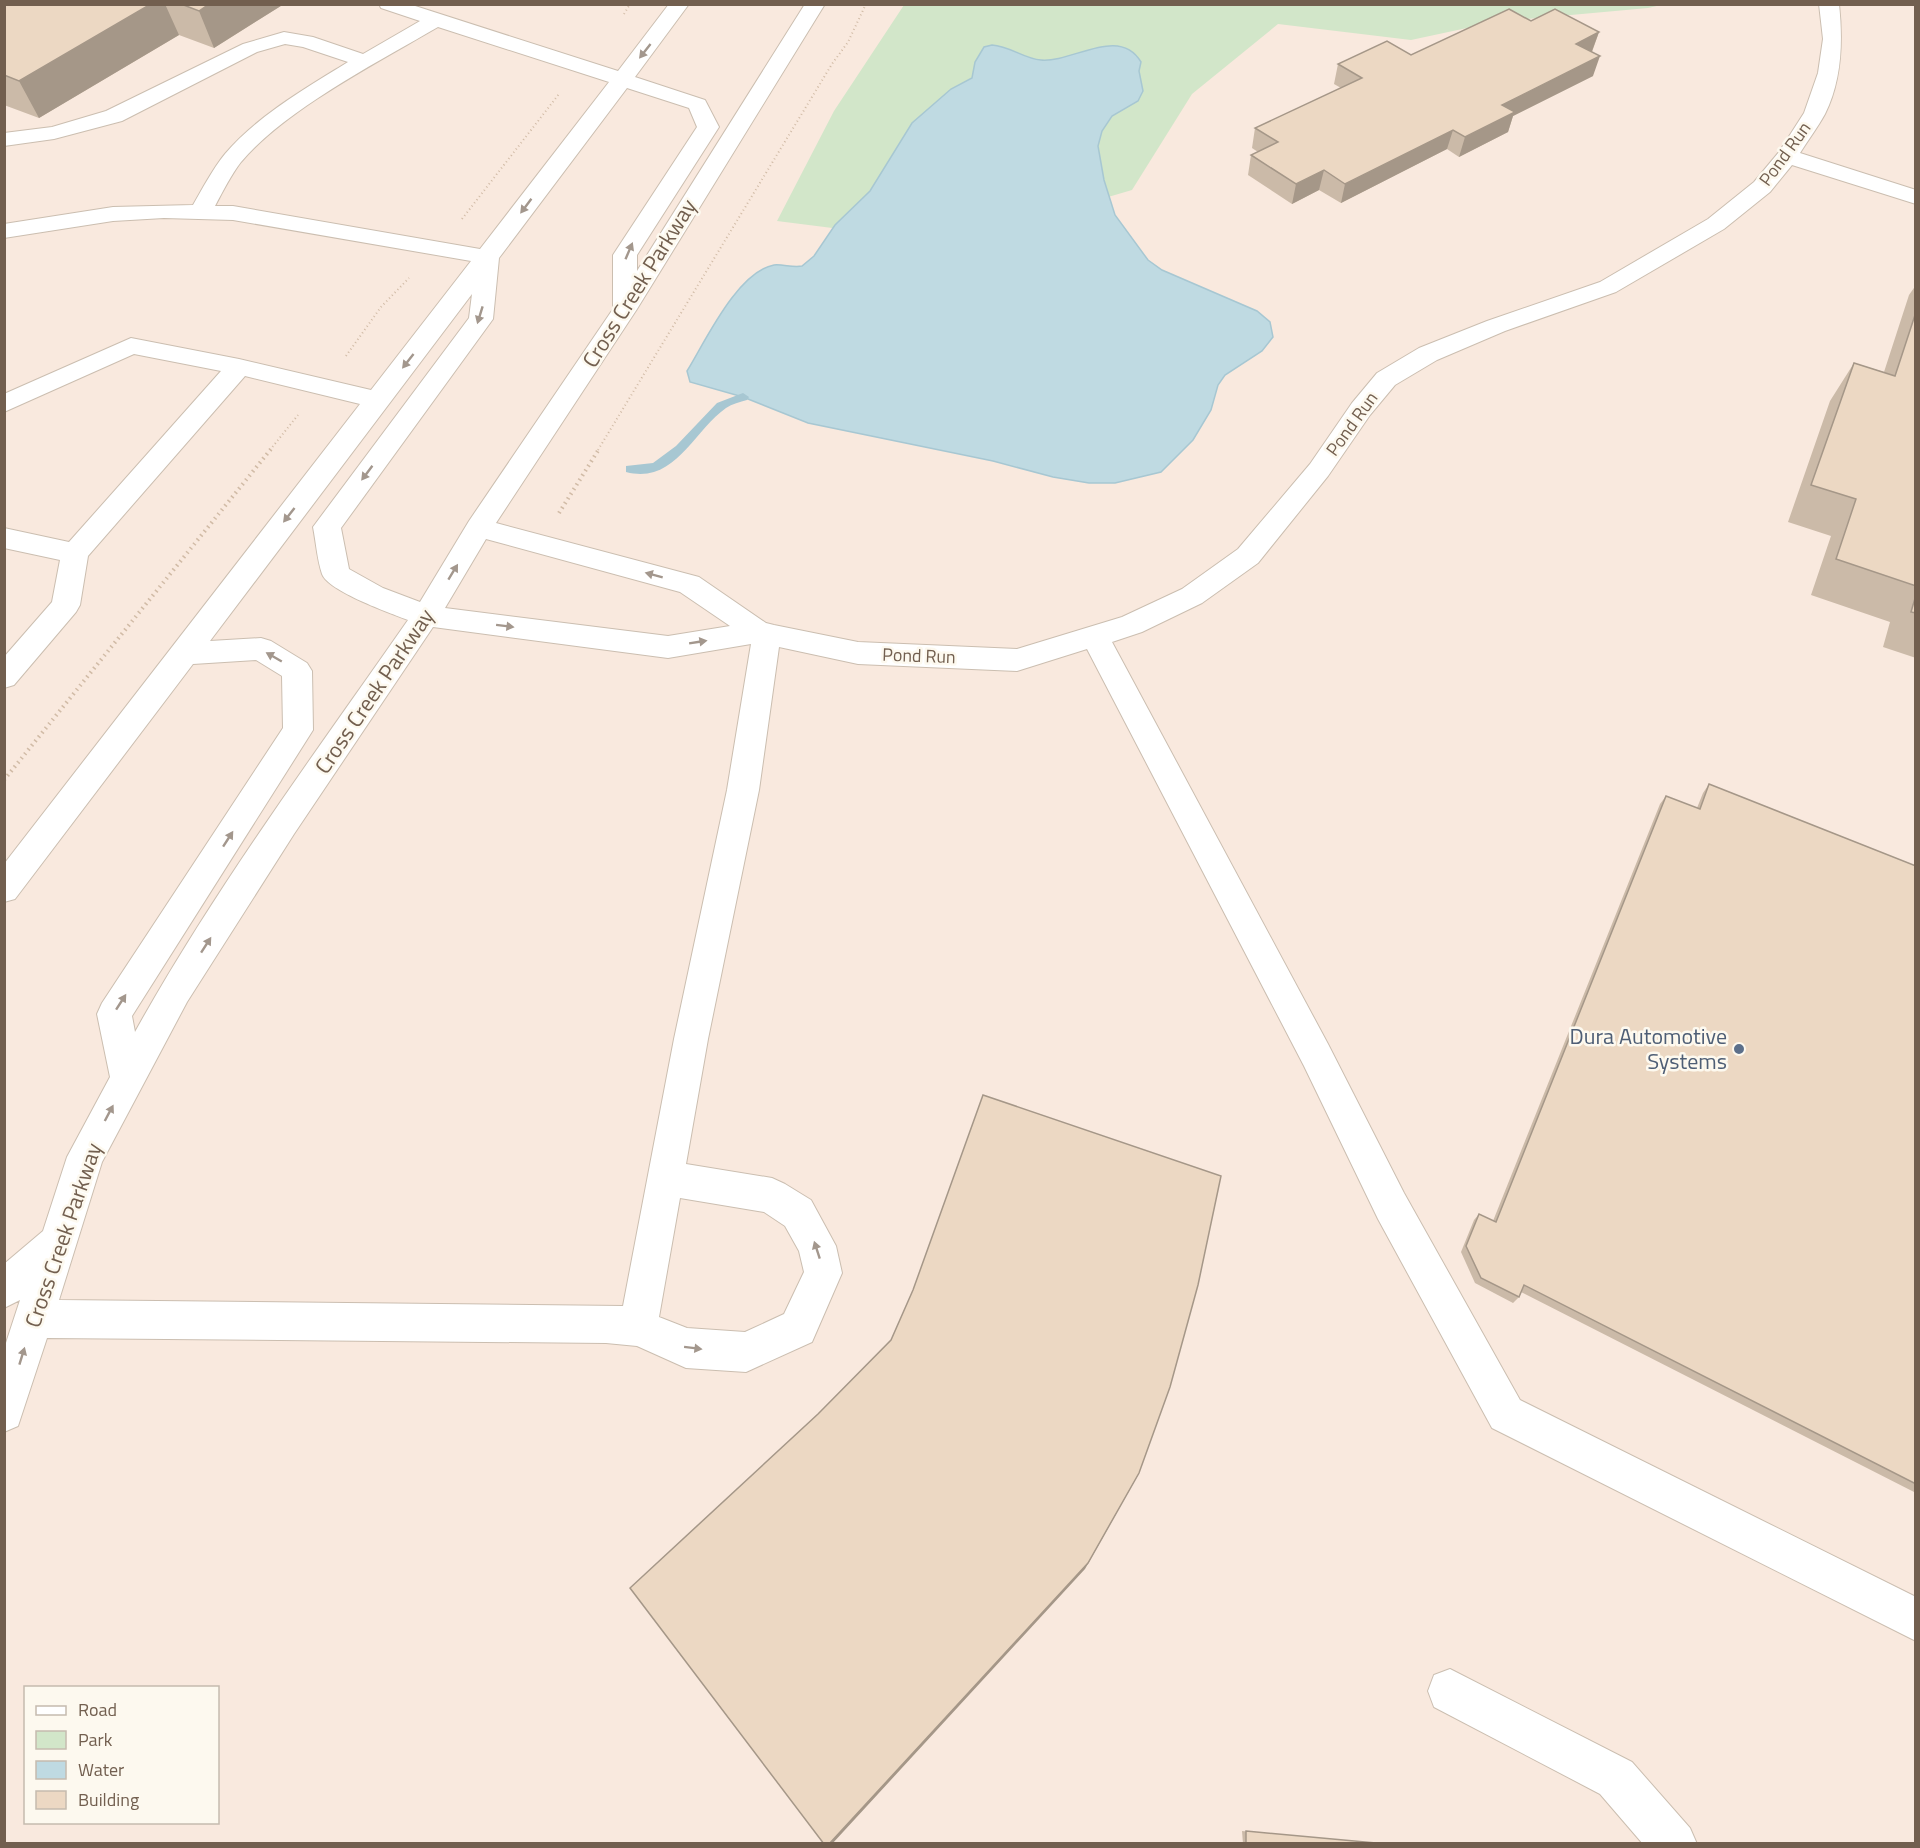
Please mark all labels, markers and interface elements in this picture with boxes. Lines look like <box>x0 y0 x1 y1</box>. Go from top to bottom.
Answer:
one-way arrow <box>638 43 651 59</box>
street label: Pond Run <box>1752 116 1817 191</box>
street label: Cross Creek Parkway <box>573 192 705 374</box>
one-way arrow <box>521 198 533 213</box>
one-way arrow <box>624 242 634 260</box>
one-way arrow <box>474 306 484 324</box>
one-way arrow <box>402 353 414 368</box>
street label: Pond Run <box>1319 386 1384 461</box>
one-way arrow <box>361 465 373 480</box>
one-way arrow <box>282 507 295 523</box>
one-way arrow <box>447 564 458 580</box>
one-way arrow <box>645 569 663 579</box>
street label: Cross Creek Parkway <box>306 601 442 781</box>
one-way arrow <box>496 621 515 631</box>
one-way arrow <box>689 637 708 646</box>
street label: Pond Run <box>882 641 956 670</box>
one-way arrow <box>265 652 282 662</box>
one-way arrow <box>222 831 233 847</box>
one-way arrow <box>200 936 211 953</box>
one-way arrow <box>116 994 127 1011</box>
place label: Dura Automotive Systems <box>1570 1019 1727 1078</box>
marker: Dura Automotive Systems <box>1732 1042 1746 1056</box>
one-way arrow <box>104 1105 114 1122</box>
street label: Cross Creek Parkway <box>15 1138 111 1332</box>
one-way arrow <box>811 1241 821 1259</box>
one-way arrow <box>683 1343 702 1352</box>
one-way arrow <box>18 1347 27 1365</box>
legend <box>24 1686 219 1824</box>
text: Road <box>78 1696 117 1723</box>
text: Park <box>78 1726 113 1753</box>
text: Water <box>78 1756 124 1783</box>
text: Building <box>78 1786 139 1813</box>

